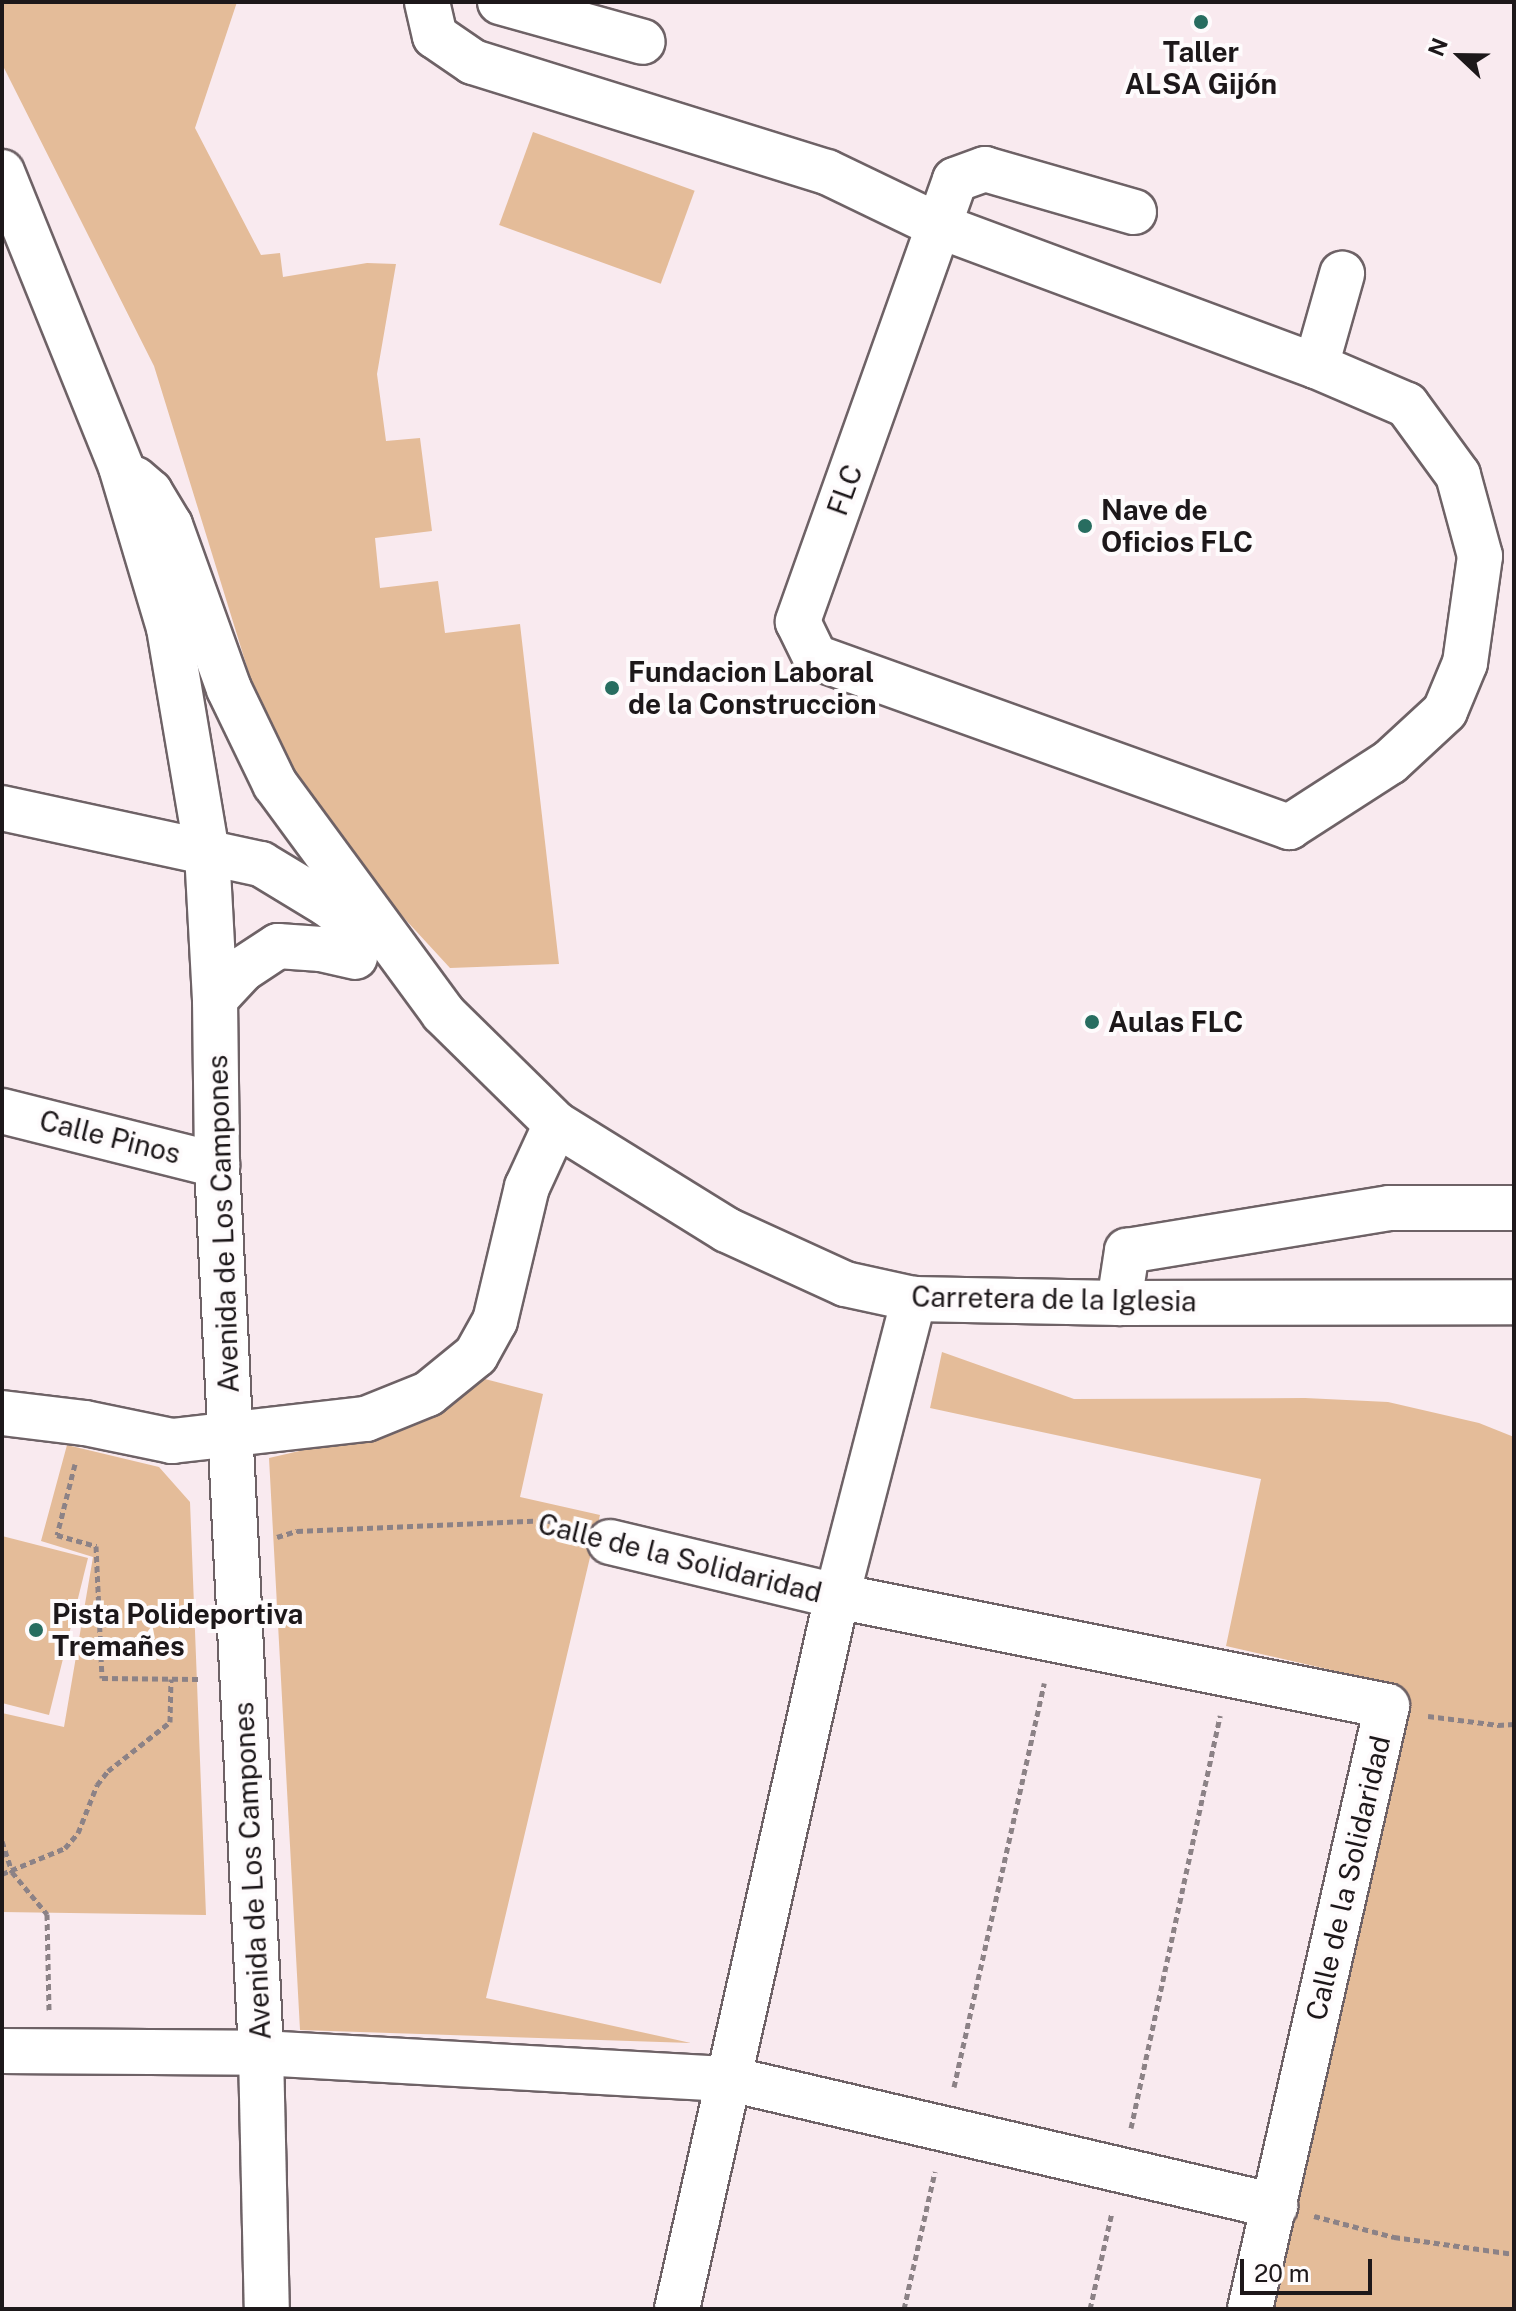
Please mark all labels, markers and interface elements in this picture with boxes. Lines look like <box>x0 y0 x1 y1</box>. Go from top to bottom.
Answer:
marker: Taller ALSA Gijón <box>1192 13 1210 31</box>
north arrow <box>1420 16 1500 96</box>
text: N <box>1422 34 1453 60</box>
place label: Taller ALSA Gijón <box>1125 35 1277 101</box>
street label: FLC <box>820 460 870 520</box>
place label: Nave de Oficios FLC <box>1101 493 1253 559</box>
marker: Nave de Oficios FLC <box>1076 517 1094 535</box>
place label: Fundacion Laboral de la Construccion <box>628 655 877 721</box>
marker: Fundacion Laboral de la Construccion <box>603 679 621 697</box>
place label: Aulas FLC <box>1108 1005 1244 1039</box>
marker: Aulas FLC <box>1083 1013 1101 1031</box>
street label: Avenida de Los Campones <box>200 1054 246 1394</box>
street label: Calle Pinos <box>36 1103 184 1171</box>
street label: Carretera de la Iglesia <box>911 1280 1197 1318</box>
street label: Calle de la Solidaridad <box>534 1506 826 1610</box>
place label: Pista Polideportiva Tremañes <box>52 1597 303 1663</box>
marker: Pista Polideportiva Tremañes <box>27 1621 45 1639</box>
street label: Avenida de Los Campones <box>226 1701 278 2041</box>
street label: Calle de la Solidaridad <box>1299 1732 1397 2024</box>
scale bar <box>1244 2243 1376 2293</box>
text: 20 m <box>1254 2259 1310 2287</box>

